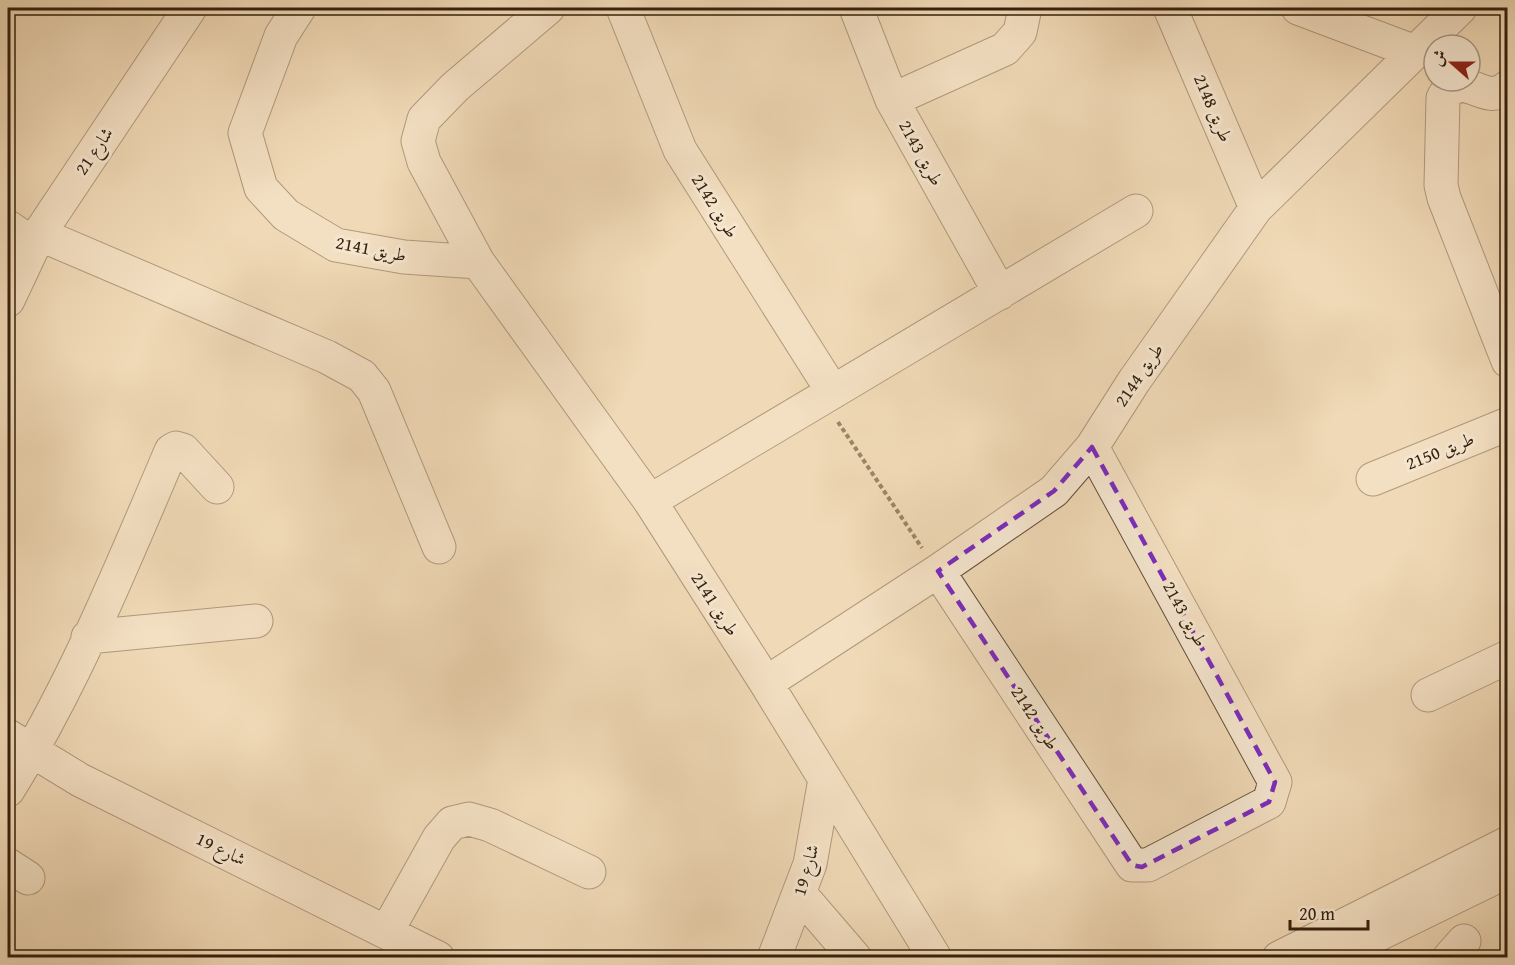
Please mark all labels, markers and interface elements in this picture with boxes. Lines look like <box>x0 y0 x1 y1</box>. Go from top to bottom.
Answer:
north arrow <box>1422 33 1482 93</box>
text: ش <box>1424 46 1452 69</box>
street label: طريق 2148 <box>1187 70 1240 146</box>
street label: طريق 2143 <box>892 115 951 191</box>
street label: شارع 21 <box>68 121 121 181</box>
street label: طريق 2142 <box>685 168 746 243</box>
street label: طريق 2141 <box>333 228 409 269</box>
street label: طريق 2144 <box>1107 338 1170 412</box>
street label: طريق 2150 <box>1402 425 1478 476</box>
street label: طريق 2141 <box>685 566 746 641</box>
street label: طريق 2143 <box>1156 576 1215 652</box>
street label: طريق 2142 <box>1005 680 1066 755</box>
street label: شارع 19 <box>191 825 251 874</box>
street label: شارع 19 <box>785 841 828 899</box>
scale bar <box>1290 893 1368 931</box>
text: 20 m <box>1299 900 1335 927</box>

